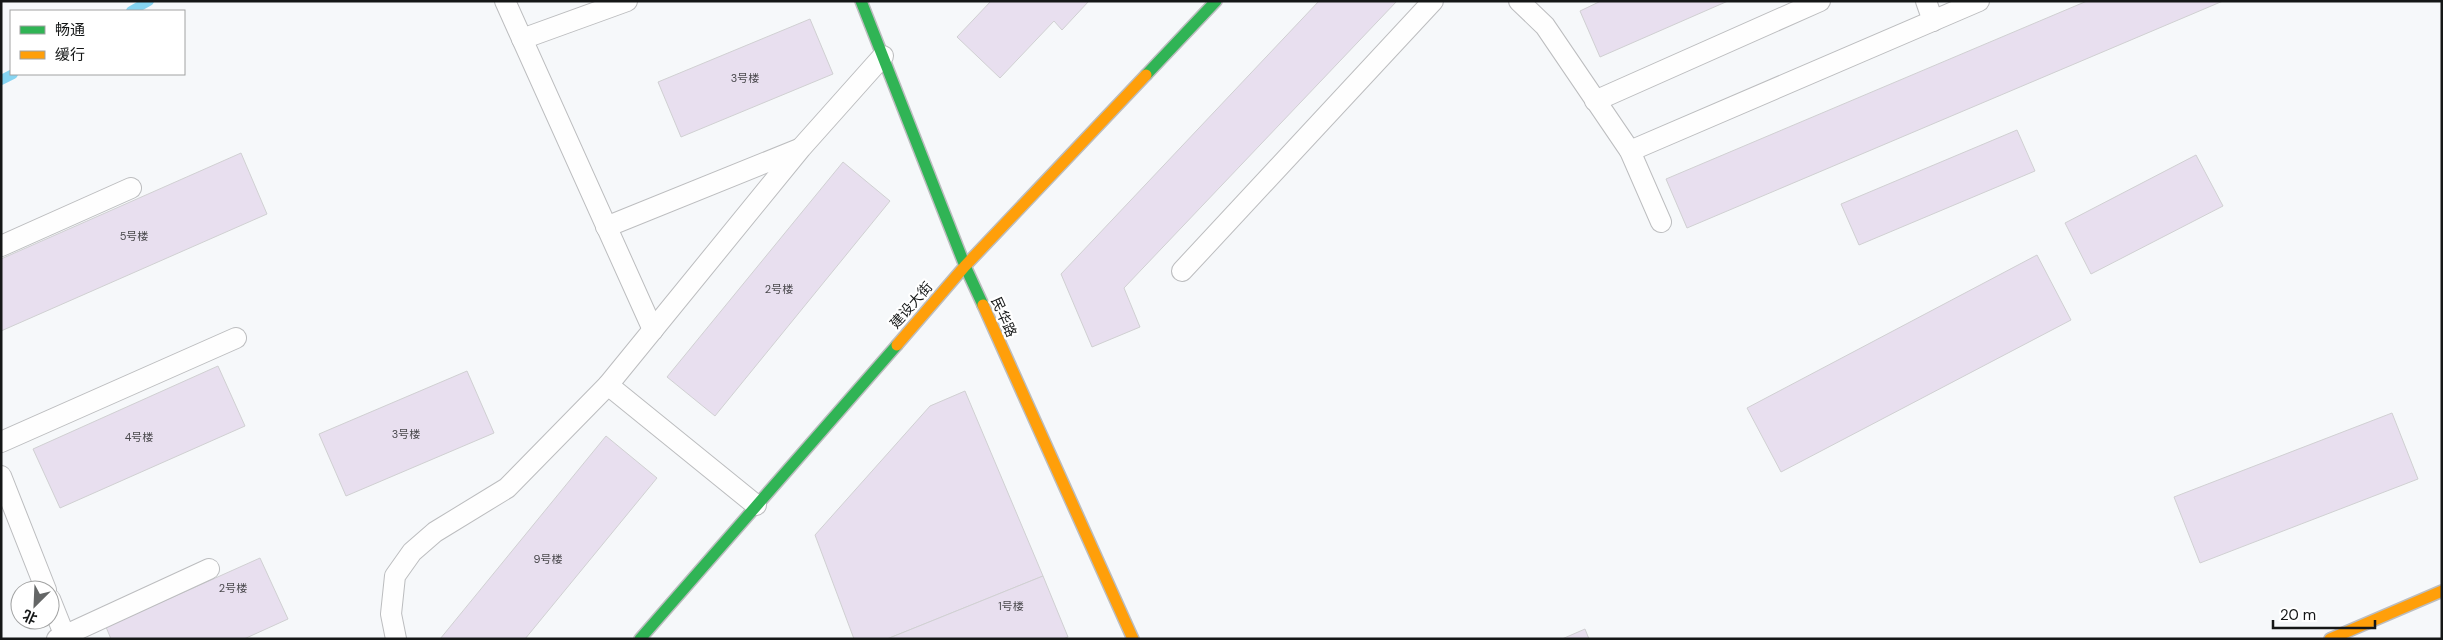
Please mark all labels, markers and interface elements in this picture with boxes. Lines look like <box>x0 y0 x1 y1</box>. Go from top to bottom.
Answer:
legend <box>10 10 185 75</box>
text: 畅通 <box>55 20 85 40</box>
text: 缓行 <box>55 45 85 65</box>
house number: 3号楼 <box>731 71 759 85</box>
house number: 5号楼 <box>120 229 148 243</box>
street label: 建设大街 <box>886 278 936 332</box>
house number: 2号楼 <box>765 282 793 296</box>
street label: 民华路 <box>987 294 1021 340</box>
house number: 3号楼 <box>392 427 420 441</box>
house number: 4号楼 <box>125 430 153 444</box>
house number: 9号楼 <box>534 552 562 566</box>
north arrow <box>10 580 60 630</box>
house number: 2号楼 <box>219 581 247 595</box>
scale bar <box>2273 598 2376 630</box>
house number: 1号楼 <box>998 599 1024 613</box>
text: 20 m <box>2280 605 2316 625</box>
text: 北 <box>20 606 40 628</box>

